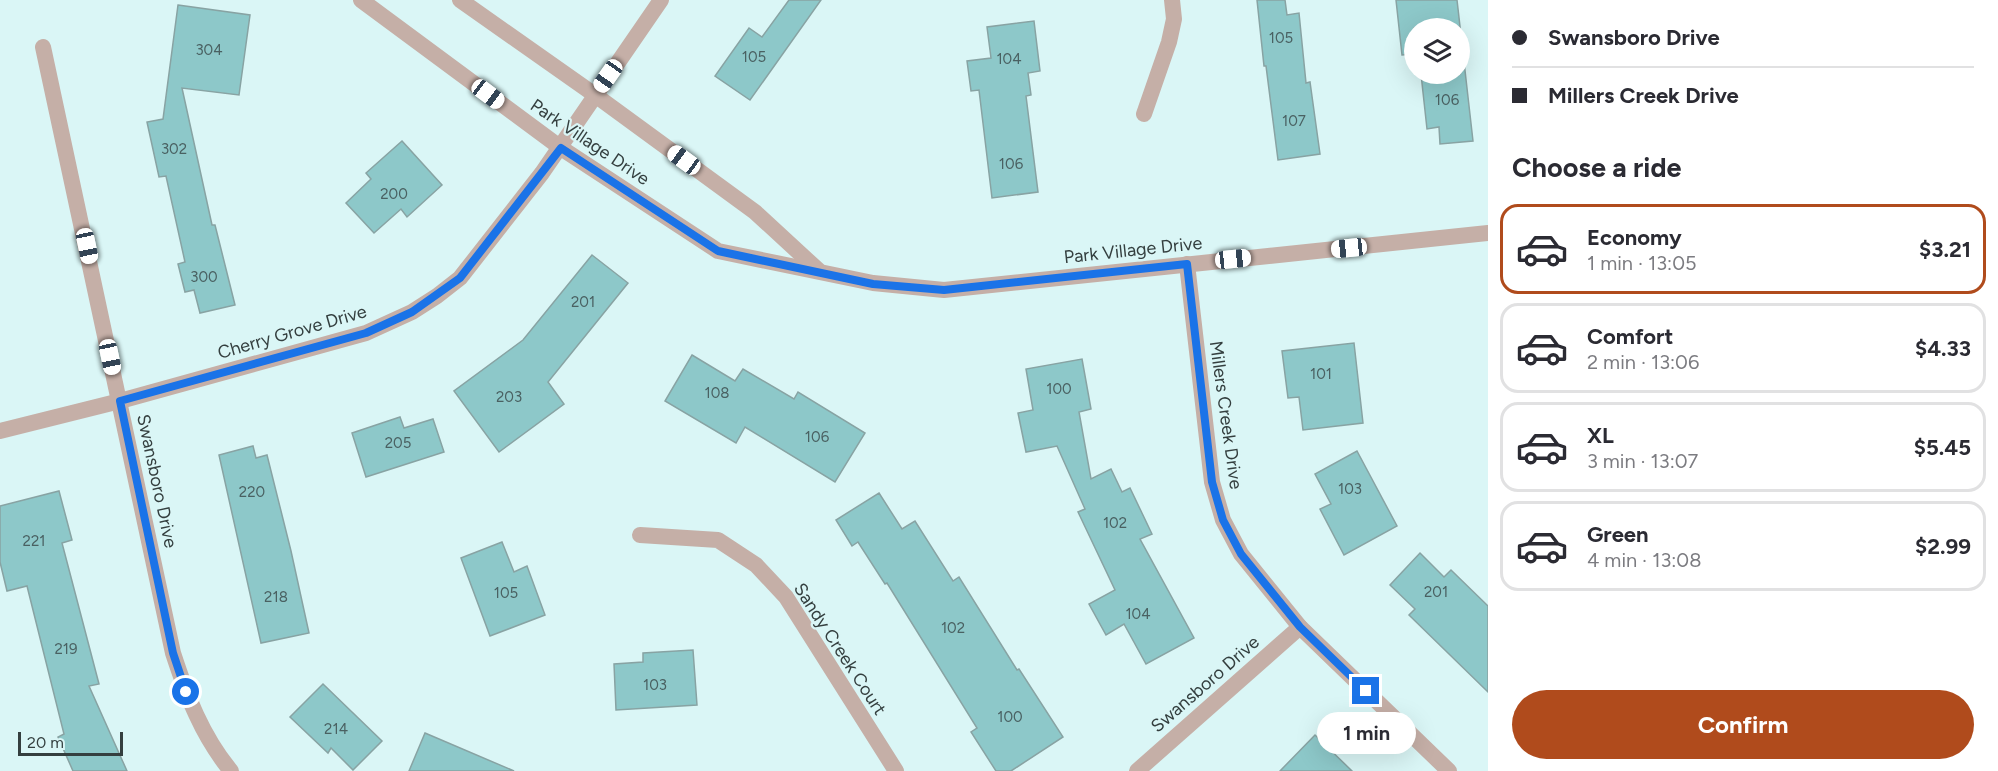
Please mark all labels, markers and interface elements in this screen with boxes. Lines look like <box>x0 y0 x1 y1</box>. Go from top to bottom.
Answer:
map controls <box>1404 18 1470 84</box>
button: layers <box>1404 18 1470 84</box>
text: Swansboro Drive <box>1548 24 1720 51</box>
house number: 105 <box>1269 29 1293 47</box>
house number: 304 <box>195 41 223 59</box>
house number: 105 <box>742 48 766 66</box>
house number: 104 <box>996 50 1022 68</box>
car <box>590 56 626 96</box>
car <box>468 76 508 112</box>
text: Millers Creek Drive <box>1548 82 1739 109</box>
house number: 106 <box>1435 91 1460 109</box>
street label: Park Village Drive <box>526 94 654 190</box>
house number: 107 <box>1282 112 1306 130</box>
house number: 302 <box>161 140 187 158</box>
car <box>664 142 704 178</box>
text: Choose a ride <box>1512 151 1681 184</box>
house number: 106 <box>999 155 1024 173</box>
house number: 200 <box>380 185 408 203</box>
icon: car <box>1515 222 1569 276</box>
text: Economy <box>1587 224 1682 251</box>
car <box>74 227 100 265</box>
street label: Park Village Drive <box>1063 232 1203 268</box>
text: $3.21 <box>1919 236 1971 263</box>
car <box>1330 237 1368 259</box>
car <box>1214 248 1252 270</box>
text: 1 min · 13:05 <box>1587 251 1697 275</box>
house number: 300 <box>190 268 218 286</box>
house number: 201 <box>571 293 595 311</box>
street label: Cherry Grove Drive <box>215 300 369 364</box>
icon: car <box>1515 321 1569 375</box>
text: Comfort <box>1587 323 1673 350</box>
text: $4.33 <box>1915 335 1971 362</box>
car <box>97 338 123 376</box>
street label: Millers Creek Drive <box>1205 339 1247 491</box>
text: 2 min · 13:06 <box>1587 350 1699 374</box>
house number: 101 <box>1310 365 1332 383</box>
house number: 100 <box>1046 380 1072 398</box>
house number: 108 <box>704 384 730 402</box>
house number: 203 <box>496 388 522 406</box>
street label: Swansboro Drive <box>132 412 182 550</box>
icon: car <box>1515 420 1569 474</box>
text: XL <box>1587 422 1614 449</box>
house number: 106 <box>805 428 830 446</box>
house number: 205 <box>385 434 411 452</box>
text: $5.45 <box>1914 434 1971 461</box>
text: 3 min · 13:07 <box>1587 449 1698 473</box>
house number: 103 <box>1338 480 1362 498</box>
house number: 220 <box>239 483 265 501</box>
house number: 102 <box>1103 514 1127 532</box>
icon: car <box>1515 519 1569 573</box>
text: Green <box>1587 521 1649 548</box>
house number: 221 <box>23 532 45 550</box>
text: $2.99 <box>1915 533 1971 560</box>
text: 4 min · 13:08 <box>1587 548 1701 572</box>
street label: Sandy Creek Court <box>789 579 891 719</box>
house number: 201 <box>1424 583 1448 601</box>
house number: 105 <box>494 584 518 602</box>
house number: 218 <box>264 588 288 606</box>
house number: 104 <box>1125 605 1151 623</box>
house number: 102 <box>941 619 965 637</box>
street label: Swansboro Drive <box>1146 631 1264 737</box>
house number: 219 <box>54 640 78 658</box>
house number: 103 <box>643 676 667 694</box>
route end <box>1352 677 1379 704</box>
route start <box>172 678 199 705</box>
button: Confirm <box>1512 690 1974 759</box>
house number: 100 <box>997 708 1023 726</box>
callout: 1 min <box>1316 712 1416 754</box>
house number: 214 <box>324 720 348 738</box>
text: 1 min <box>1343 721 1390 745</box>
scale bar <box>18 729 123 756</box>
text: 20 m <box>27 733 64 752</box>

